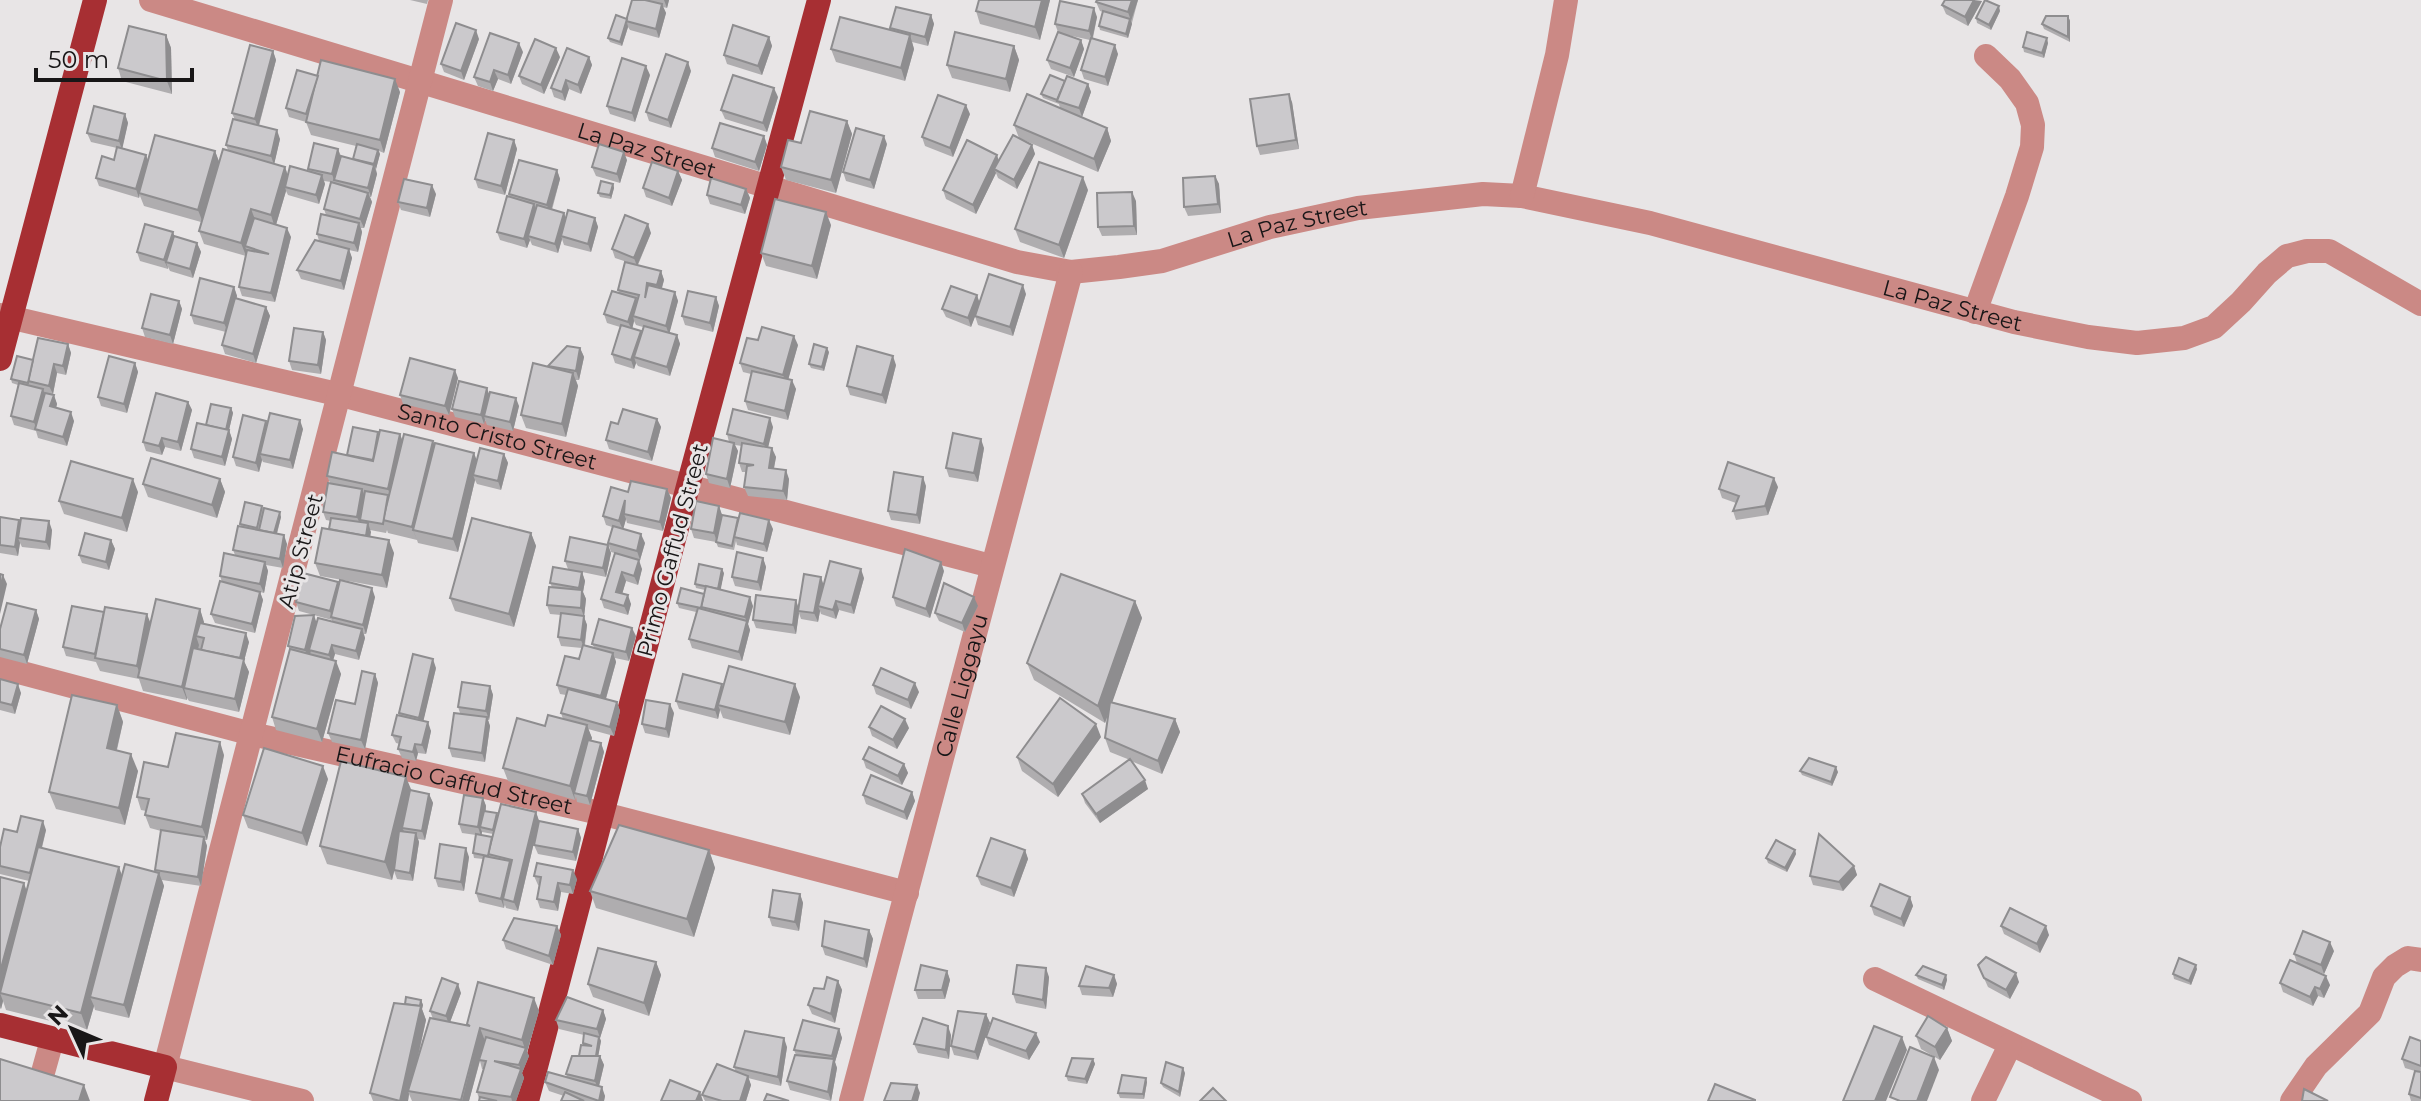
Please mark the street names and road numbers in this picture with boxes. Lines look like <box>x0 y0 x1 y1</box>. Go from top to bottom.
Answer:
street label: La Paz Street <box>574 117 719 184</box>
street label: La Paz Street <box>1224 194 1369 254</box>
street label: La Paz Street <box>1880 274 2025 337</box>
street label: Santo Cristo Street <box>395 397 600 476</box>
street label: Primo Gaffud Street <box>631 440 714 660</box>
street label: Atip Street <box>272 491 329 611</box>
street label: Calle Liggayu <box>930 611 994 760</box>
street label: Eufracio Gaffud Street <box>333 740 575 820</box>

